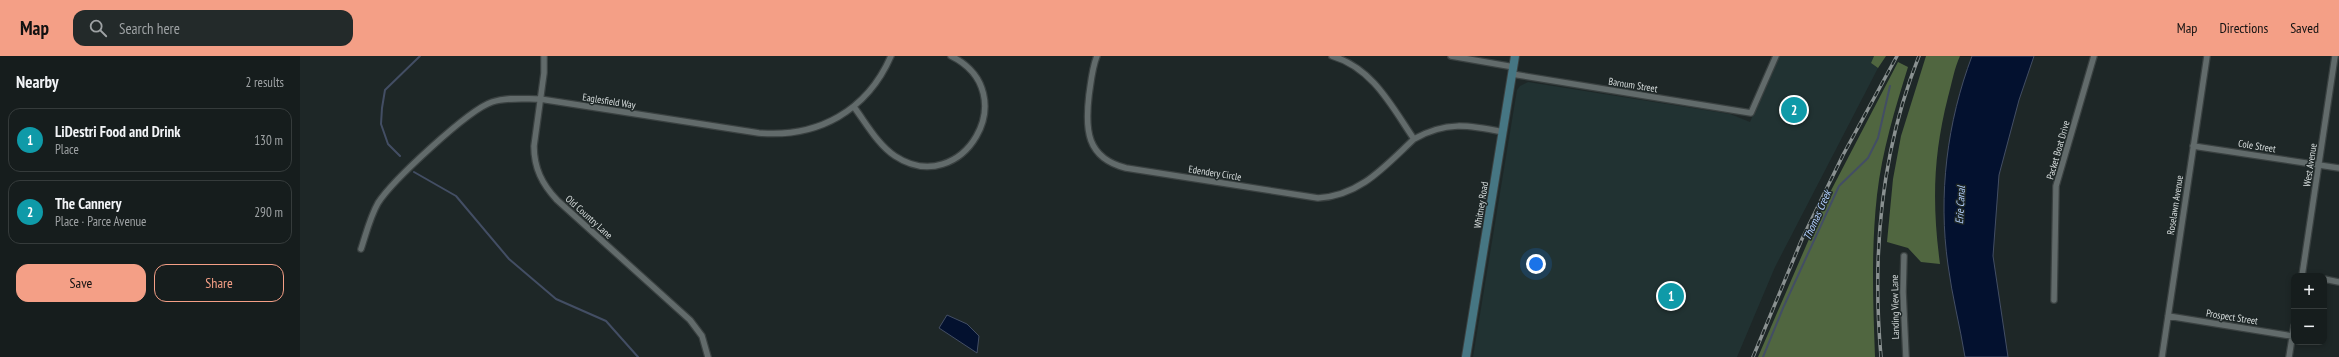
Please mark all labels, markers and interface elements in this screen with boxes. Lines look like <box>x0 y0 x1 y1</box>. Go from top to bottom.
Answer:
search box <box>73 10 353 46</box>
text: Map <box>20 16 49 40</box>
icon: search <box>87 17 109 39</box>
text: Search here <box>119 19 180 38</box>
text: Map <box>2177 19 2197 37</box>
text: Directions <box>2219 19 2268 37</box>
text: Saved <box>2290 19 2319 37</box>
text: Nearby <box>16 71 59 93</box>
text: 2 results <box>245 74 284 91</box>
street label: Barnum Street <box>1608 75 1659 95</box>
street label: Eaglesfield Way <box>581 90 637 112</box>
pin: 2 <box>1781 95 1807 125</box>
street label: Packet Boat Drive <box>2043 119 2073 181</box>
text: LiDestri Food and Drink <box>55 122 180 141</box>
text: 1 <box>27 132 33 149</box>
text: 130 m <box>254 132 283 149</box>
street label: Cole Street <box>2237 137 2277 155</box>
text: Place <box>55 141 79 158</box>
street label: West Avenue <box>2300 142 2320 188</box>
street label: Edendery Circle <box>1188 162 1242 184</box>
street label: Roselawn Avenue <box>2164 174 2186 236</box>
street label: Whitney Road <box>1471 181 1491 229</box>
water label: Erie Canal <box>1952 184 1968 224</box>
water label: Thomas Creek <box>1800 186 1835 242</box>
street label: Old Country Lane <box>563 192 615 242</box>
text: The Cannery <box>55 194 121 213</box>
text: 2 <box>27 204 33 221</box>
text: 290 m <box>254 204 283 221</box>
text: Place · Parce Avenue <box>55 213 146 230</box>
your location <box>1526 254 1546 274</box>
button: Save <box>16 264 146 302</box>
button: Share <box>154 264 284 302</box>
map controls <box>2291 273 2327 345</box>
button: + <box>2291 273 2327 309</box>
street label: Landing View Lane <box>1888 275 1902 339</box>
pin: 1 <box>1658 281 1684 311</box>
street label: Prospect Street <box>2205 306 2259 328</box>
button: − <box>2291 309 2327 345</box>

